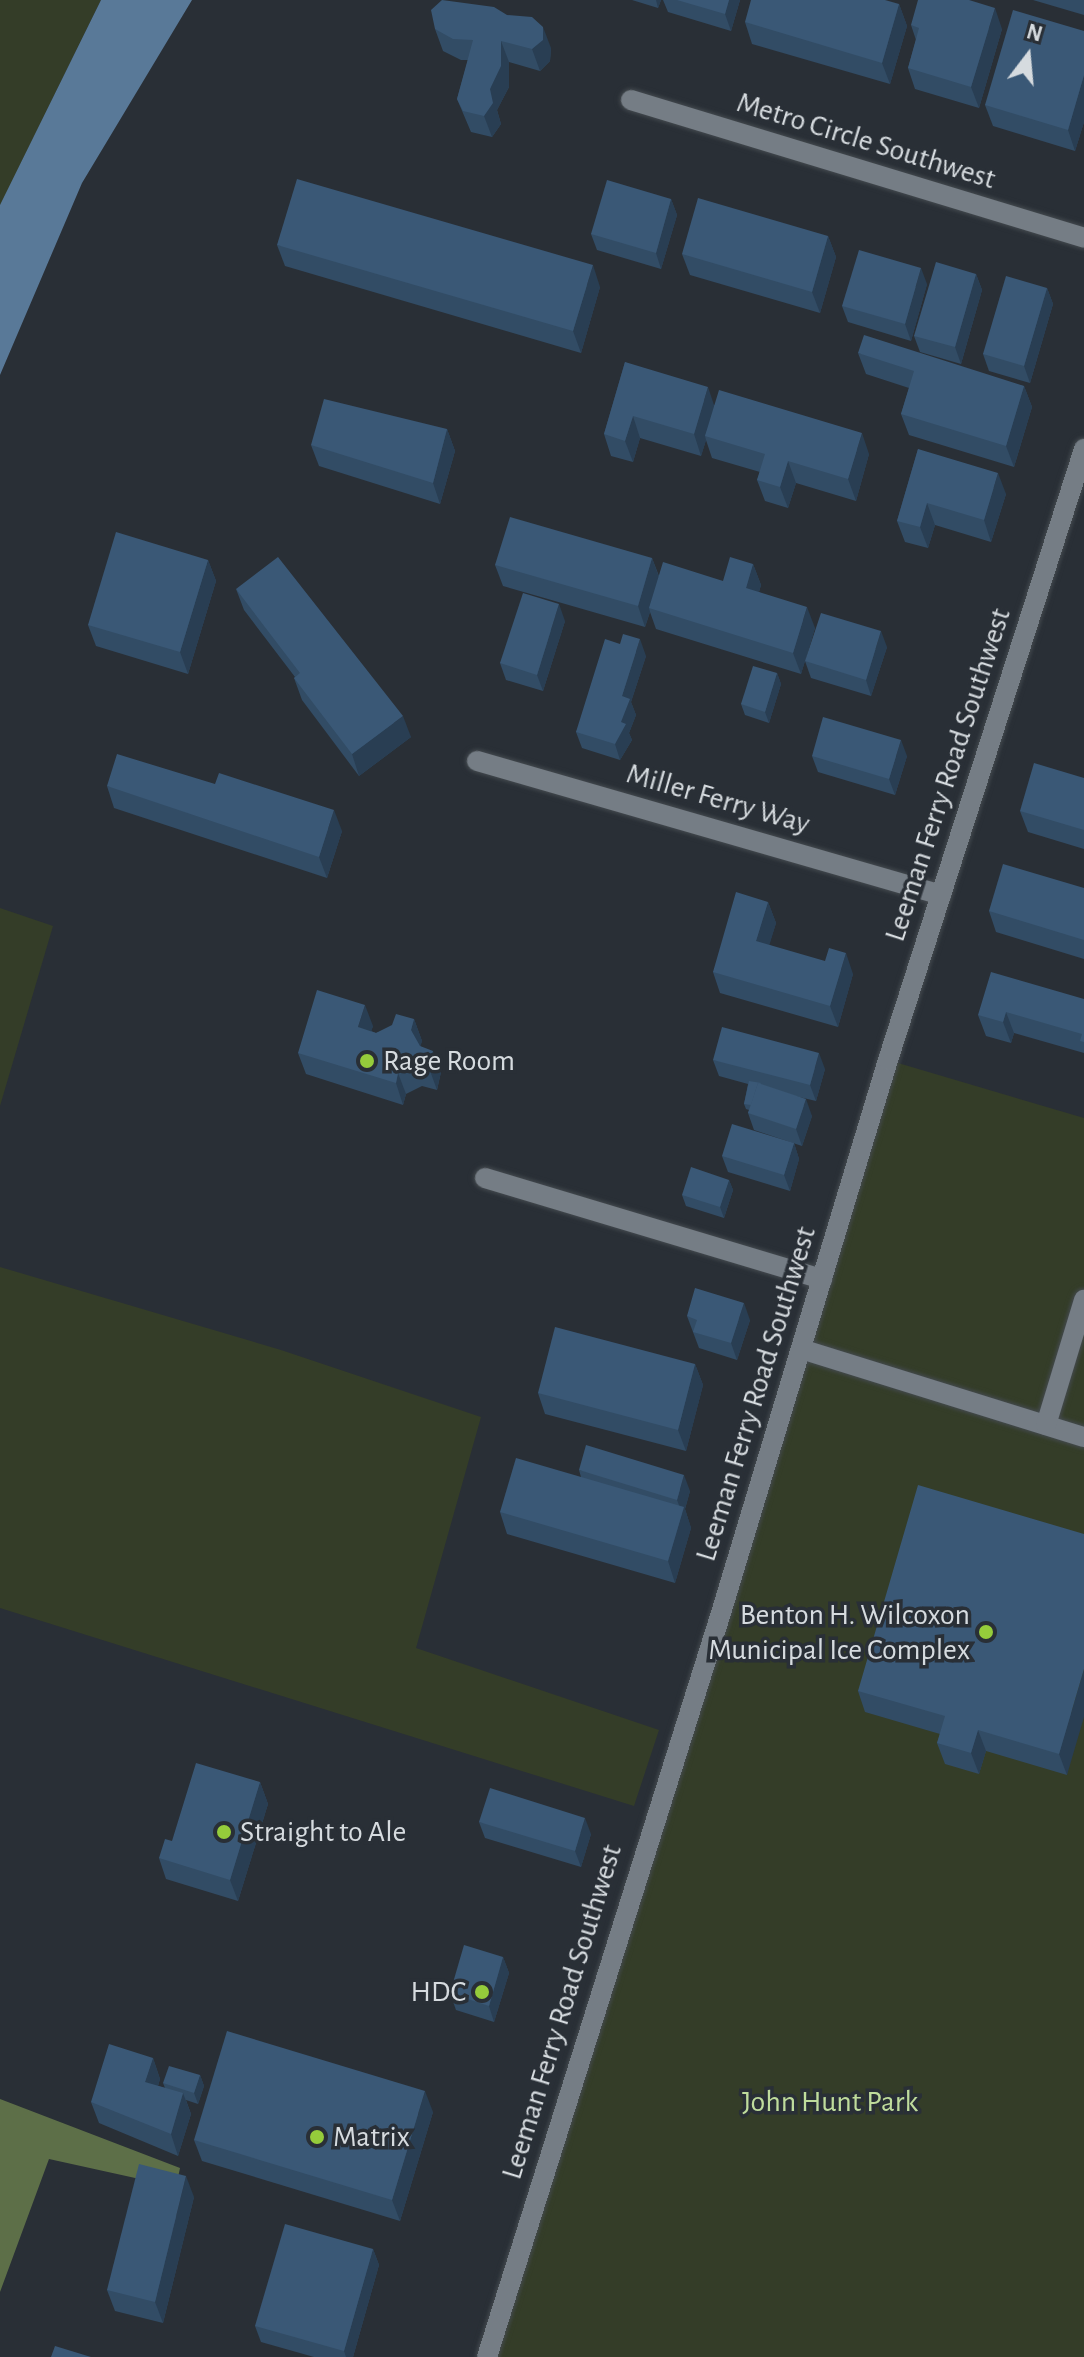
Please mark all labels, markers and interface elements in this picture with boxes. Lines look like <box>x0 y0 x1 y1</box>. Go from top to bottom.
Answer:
north arrow <box>988 16 1068 96</box>
text: N <box>1024 20 1045 46</box>
street label: Metro Circle Southwest <box>732 85 1000 197</box>
street label: Leeman Ferry Road Southwest <box>877 604 1019 946</box>
street label: Miller Ferry Way <box>622 756 814 842</box>
place label: Rage Room <box>383 1043 515 1079</box>
marker: Rage Room <box>358 1052 376 1070</box>
street label: Leeman Ferry Road Southwest <box>688 1222 824 1566</box>
place label: Benton H. Wilcoxon Municipal Ice Complex <box>708 1597 970 1668</box>
marker: Benton H. Wilcoxon Municipal Ice Complex <box>977 1623 995 1641</box>
place label: Straight to Ale <box>240 1814 406 1850</box>
marker: Straight to Ale <box>215 1823 233 1841</box>
street label: Leeman Ferry Road Southwest <box>494 1840 630 2184</box>
place label: HDC <box>411 1974 466 2010</box>
marker: HDC <box>473 1983 491 2001</box>
park label: John Hunt Park <box>742 2084 918 2120</box>
place label: Matrix <box>333 2119 410 2155</box>
marker: Matrix <box>308 2128 326 2146</box>

